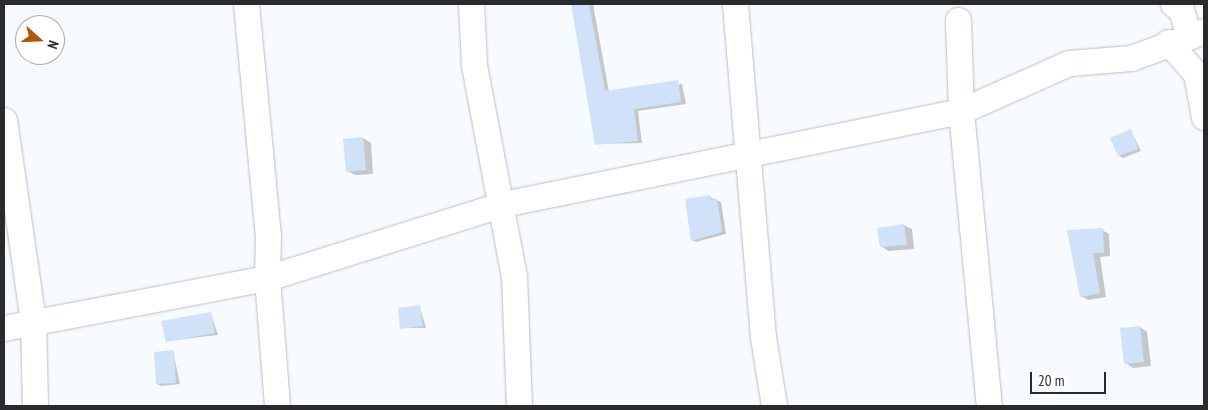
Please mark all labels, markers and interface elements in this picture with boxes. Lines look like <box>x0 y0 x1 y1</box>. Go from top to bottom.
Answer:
north arrow <box>15 15 65 65</box>
text: N <box>43 38 63 51</box>
scale bar <box>1033 362 1109 394</box>
text: 20 m <box>1038 371 1064 390</box>

